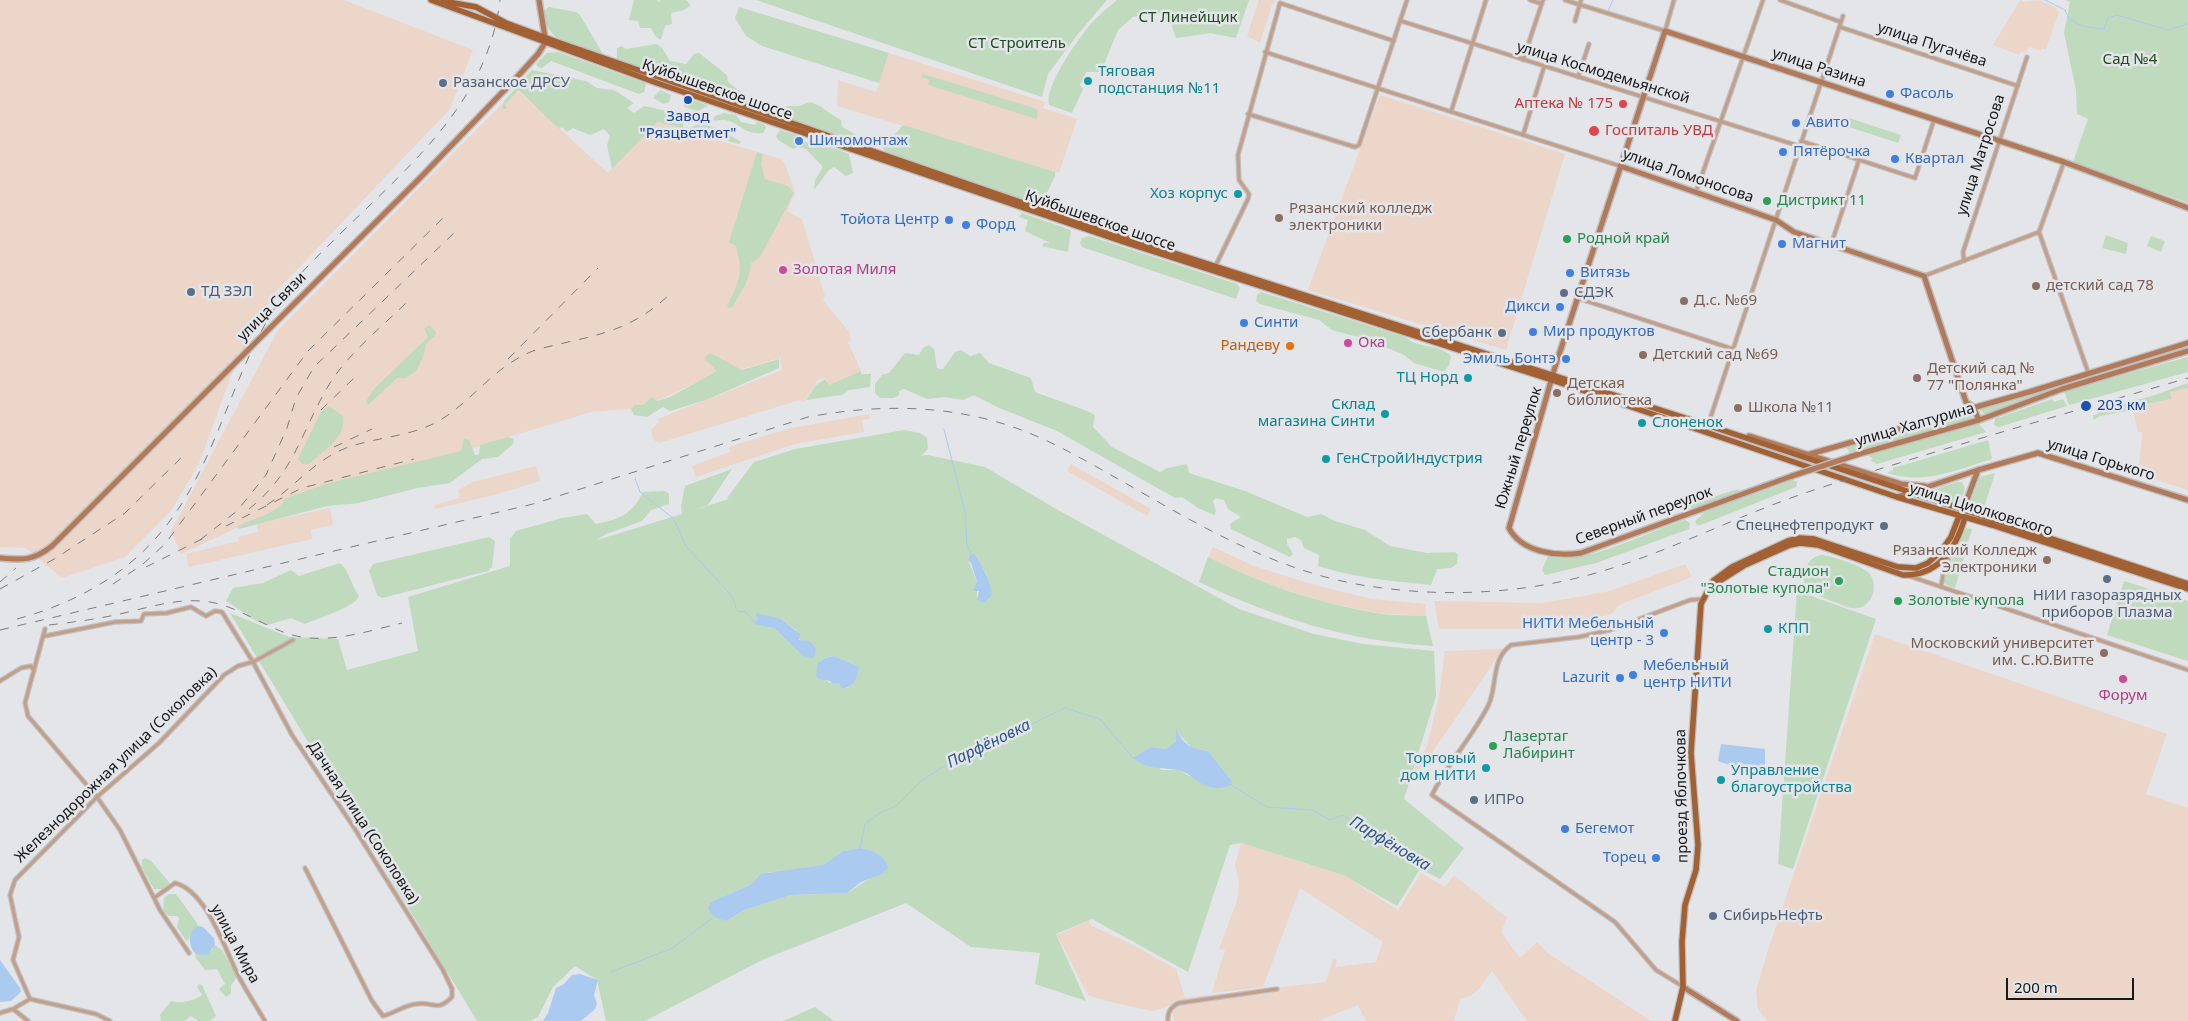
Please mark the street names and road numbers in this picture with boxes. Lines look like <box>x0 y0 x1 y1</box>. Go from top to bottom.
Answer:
street label: улица Пугачёва <box>1875 19 1989 71</box>
street label: улица Космодемьянской <box>1514 38 1692 108</box>
street label: улица Разина <box>1770 44 1868 92</box>
street label: Куйбышевское шоссе <box>639 56 795 124</box>
street label: улица Матросова <box>1953 92 2009 218</box>
street label: улица Ломоносова <box>1620 145 1756 207</box>
street label: Куйбышевское шоссе <box>1022 187 1178 255</box>
street label: улица Связи <box>234 269 310 345</box>
street label: Южный переулок <box>1492 385 1546 511</box>
street label: улица Халтурина <box>1853 399 1977 451</box>
street label: улица Горького <box>2045 435 2157 485</box>
street label: улица Циолковского <box>1907 480 2055 540</box>
street label: Северный переулок <box>1573 483 1715 549</box>
street label: Железнодорожная улица (Соколовка) <box>11 663 221 867</box>
street label: проезд Яблочкова <box>1672 729 1692 863</box>
street label: Дачная улица (Соколовка) <box>303 738 423 908</box>
street label: улица Мира <box>207 901 263 987</box>

